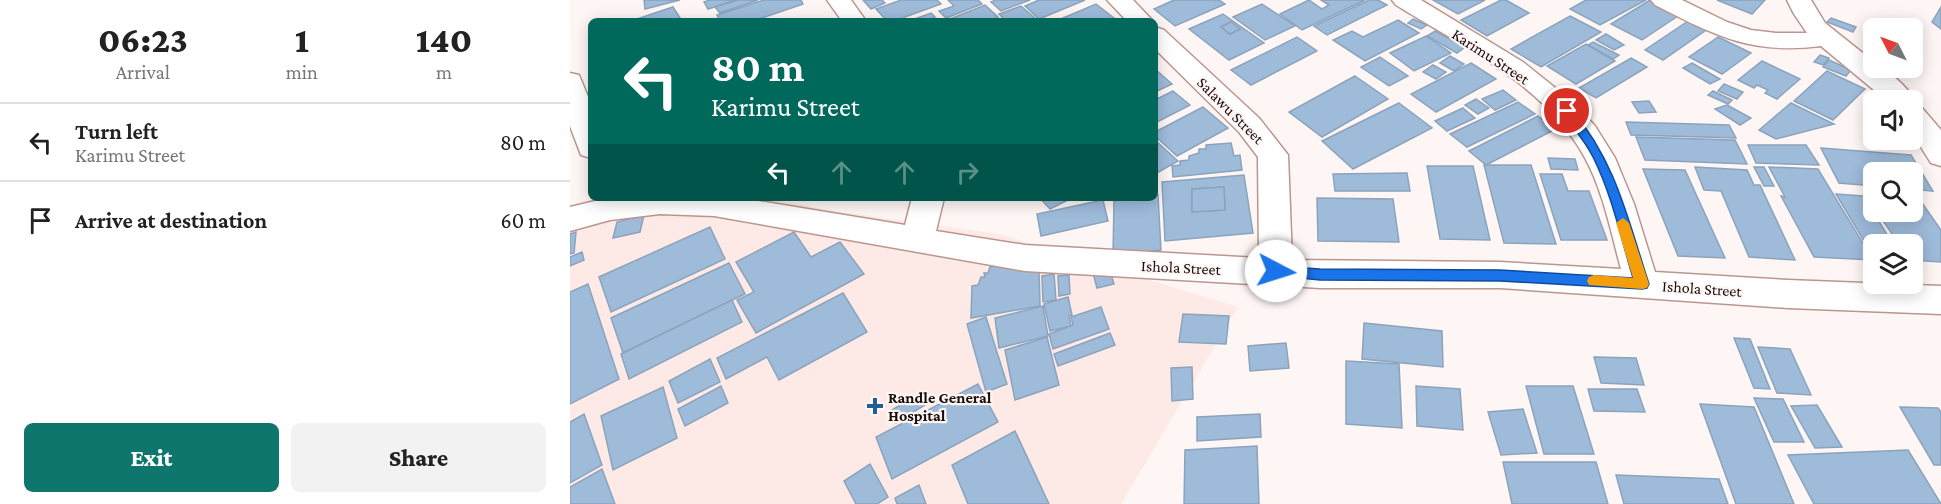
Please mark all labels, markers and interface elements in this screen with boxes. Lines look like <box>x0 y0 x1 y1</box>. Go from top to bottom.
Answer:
north arrow <box>1863 18 1923 78</box>
map controls <box>1863 18 1923 294</box>
text: 06:23 <box>98 20 188 60</box>
text: 1 <box>295 20 309 60</box>
text: 140 <box>416 20 472 60</box>
street label: Karimu Street <box>1449 25 1533 88</box>
icon: left <box>612 42 690 120</box>
text: 80 m <box>711 43 805 90</box>
text: Arrival <box>116 61 170 83</box>
text: min <box>286 61 318 83</box>
text: m <box>436 61 452 83</box>
street label: Salawu Street <box>1194 74 1268 148</box>
pin <box>1541 85 1592 136</box>
button: sound <box>1863 90 1923 150</box>
text: Karimu Street <box>711 92 860 122</box>
icon: arrive <box>1550 94 1583 127</box>
text: Turn left <box>75 119 158 144</box>
icon: left <box>24 126 57 159</box>
text: 80 m <box>500 130 546 155</box>
text: Karimu Street <box>75 144 185 166</box>
icon: left <box>762 156 795 189</box>
icon: ahead <box>825 156 858 189</box>
icon: ahead <box>888 156 921 189</box>
icon: right <box>951 156 984 189</box>
button: search <box>1863 162 1923 222</box>
icon: arrive <box>24 204 57 237</box>
text: Arrive at destination <box>75 208 267 233</box>
text: 60 m <box>501 208 546 233</box>
button: layers <box>1863 234 1923 294</box>
position arrow <box>1244 239 1308 303</box>
street label: Ishola Street <box>1141 257 1222 278</box>
street label: Ishola Street <box>1662 277 1743 300</box>
place label: Randle General Hospital <box>888 389 992 424</box>
marker: Randle General Hospital <box>866 397 884 415</box>
button: Exit <box>24 423 279 492</box>
button: Share <box>291 423 546 492</box>

